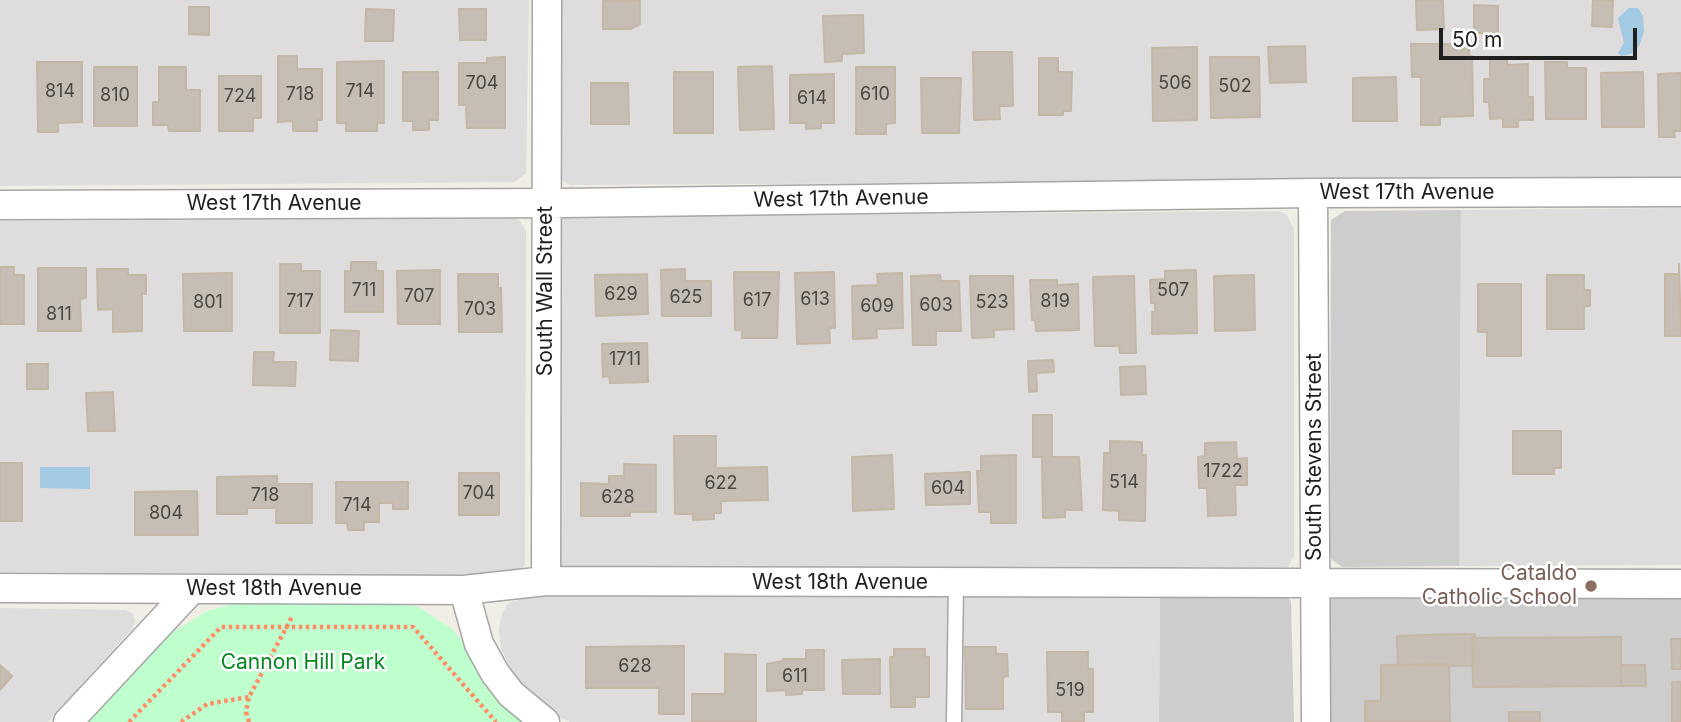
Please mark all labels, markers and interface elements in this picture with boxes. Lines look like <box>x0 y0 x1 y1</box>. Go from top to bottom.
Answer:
scale bar <box>1443 14 1641 58</box>
text: 50 m <box>1452 27 1502 52</box>
house number: 704 <box>466 73 498 95</box>
house number: 506 <box>1158 73 1192 95</box>
house number: 502 <box>1218 76 1252 98</box>
house number: 814 <box>45 81 75 103</box>
house number: 714 <box>345 81 375 103</box>
house number: 718 <box>286 84 314 106</box>
house number: 610 <box>860 84 890 106</box>
house number: 810 <box>100 85 130 107</box>
house number: 724 <box>224 86 256 108</box>
house number: 614 <box>797 88 827 110</box>
street label: West 17th Avenue <box>1319 180 1495 206</box>
street label: West 17th Avenue <box>753 185 929 213</box>
street label: West 17th Avenue <box>186 191 362 217</box>
street label: South Wall Street <box>533 206 559 376</box>
house number: 711 <box>352 280 376 302</box>
house number: 507 <box>1157 280 1189 302</box>
house number: 629 <box>604 284 638 306</box>
house number: 707 <box>403 286 435 308</box>
house number: 625 <box>669 287 703 309</box>
house number: 613 <box>800 289 830 311</box>
house number: 617 <box>743 290 771 312</box>
house number: 717 <box>286 291 314 313</box>
house number: 819 <box>1040 291 1070 313</box>
house number: 801 <box>193 292 223 314</box>
house number: 523 <box>975 292 1009 314</box>
house number: 603 <box>919 295 953 317</box>
house number: 609 <box>860 296 894 318</box>
house number: 703 <box>464 299 496 321</box>
house number: 811 <box>46 304 72 326</box>
house number: 1711 <box>609 349 641 371</box>
street label: South Stevens Street <box>1302 353 1328 561</box>
house number: 1722 <box>1203 461 1243 483</box>
house number: 514 <box>1109 472 1139 494</box>
house number: 622 <box>704 473 738 495</box>
house number: 604 <box>931 478 965 500</box>
house number: 704 <box>463 483 495 505</box>
house number: 718 <box>251 485 279 507</box>
house number: 628 <box>601 487 635 509</box>
house number: 714 <box>342 495 372 517</box>
house number: 804 <box>149 503 183 525</box>
place label: Cataldo Catholic School <box>1422 561 1577 611</box>
street label: West 18th Avenue <box>752 570 928 596</box>
street label: West 18th Avenue <box>186 576 362 602</box>
marker: Cataldo Catholic School <box>1583 578 1599 594</box>
park label: Cannon Hill Park <box>221 650 385 676</box>
house number: 628 <box>618 656 652 678</box>
house number: 611 <box>782 666 808 688</box>
house number: 519 <box>1055 680 1085 702</box>

